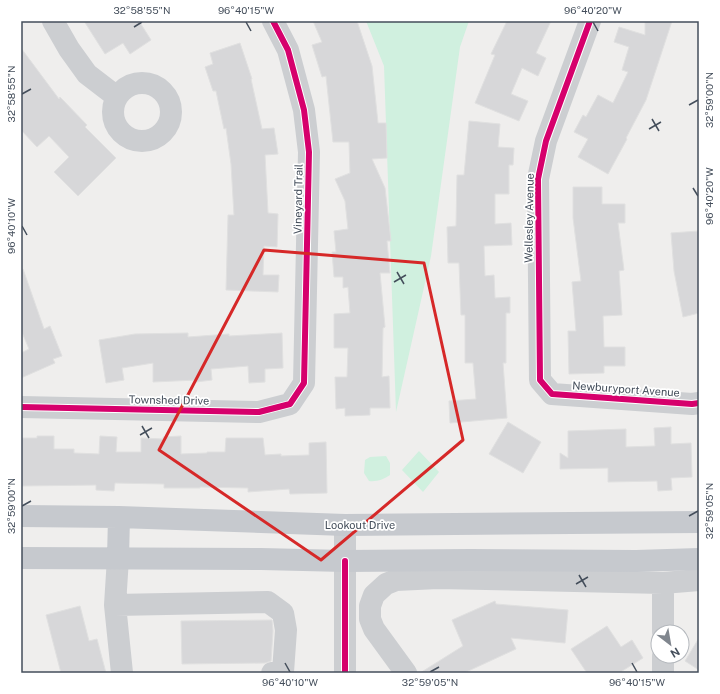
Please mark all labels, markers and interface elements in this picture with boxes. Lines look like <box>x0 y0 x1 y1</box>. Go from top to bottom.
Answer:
text: 32°58'55"N <box>114 4 170 16</box>
text: 96°40'15"W <box>218 4 275 16</box>
text: 96°40'20"W <box>564 4 622 16</box>
text: 32°58'55"N <box>5 66 17 122</box>
text: 32°59'00"N <box>703 72 715 128</box>
street label: Vineyard Trail <box>291 164 305 234</box>
text: 96°40'20"W <box>703 167 715 225</box>
street label: Wellesley Avenue <box>522 173 536 263</box>
text: 96°40'10"W <box>5 198 17 254</box>
street label: Newburyport Avenue <box>572 379 680 399</box>
street label: Townshed Drive <box>129 393 209 407</box>
text: 32°59'00"N <box>5 478 17 534</box>
text: 32°59'05"N <box>703 483 715 539</box>
street label: Lookout Drive <box>325 519 395 531</box>
north arrow <box>650 624 690 664</box>
text: N <box>668 645 682 660</box>
text: 96°40'10"W <box>262 676 318 688</box>
text: 32°59'05"N <box>402 676 458 688</box>
text: 96°40'15"W <box>609 676 666 688</box>

